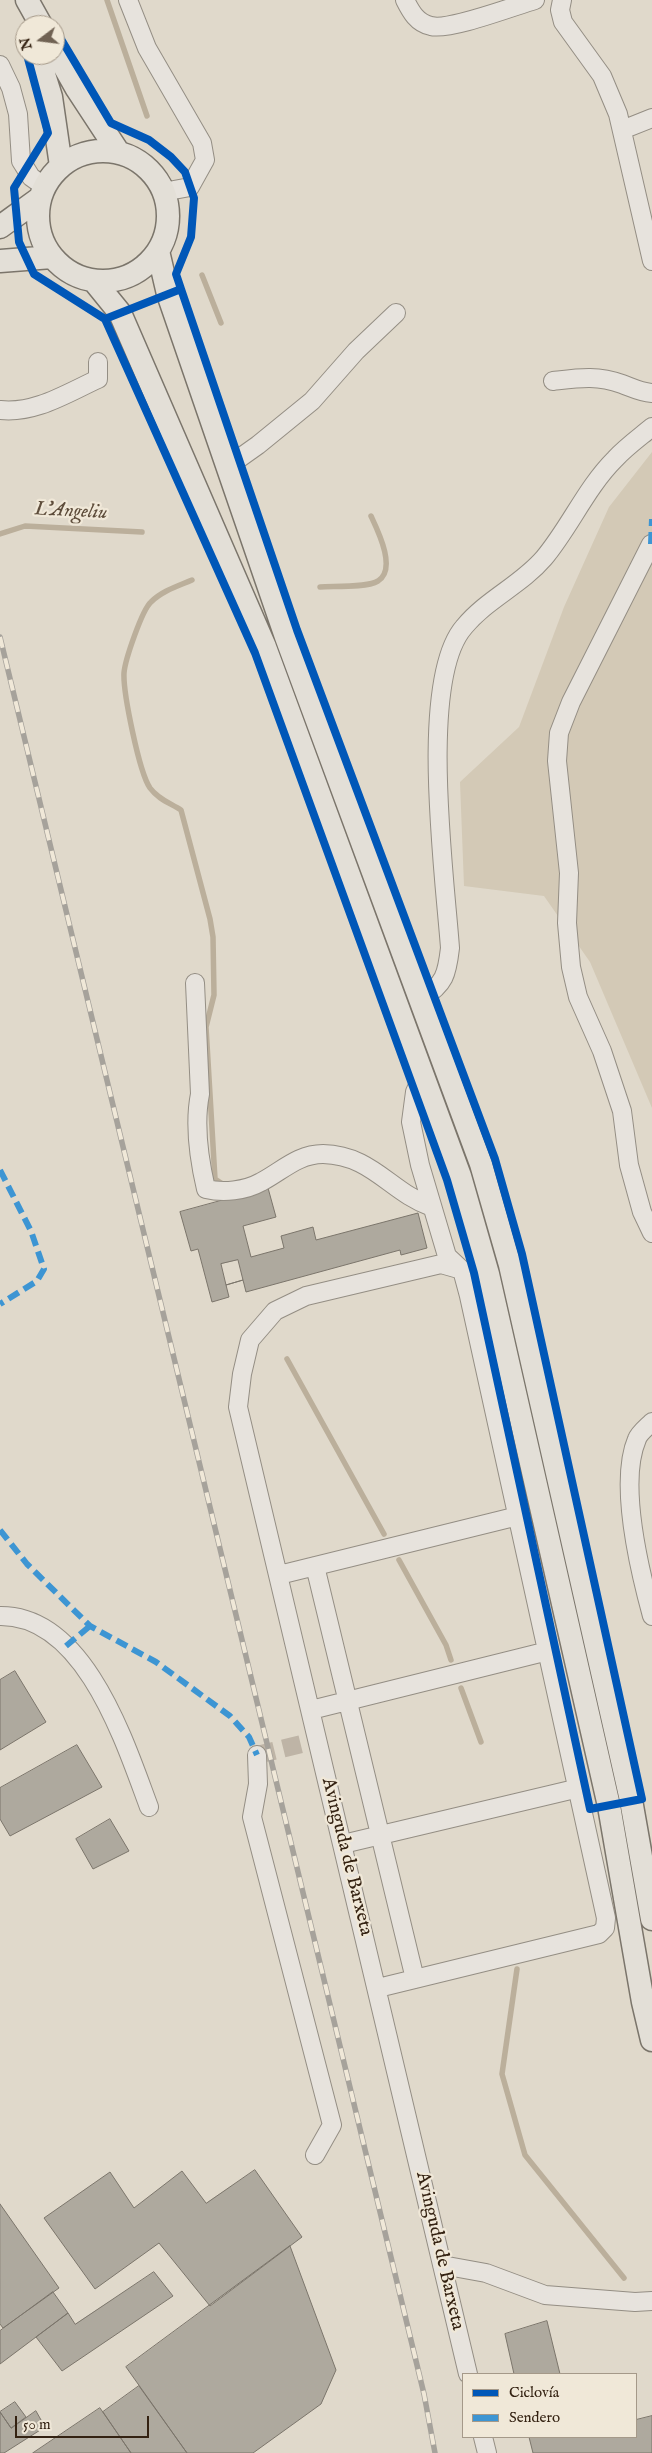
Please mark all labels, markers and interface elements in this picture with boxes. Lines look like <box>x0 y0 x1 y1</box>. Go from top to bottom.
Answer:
north arrow <box>15 15 65 65</box>
text: N <box>16 35 37 52</box>
water label: L'Angeliu <box>34 498 108 526</box>
street label: Avinguda de Barxeta <box>315 1776 377 1938</box>
street label: Avinguda de Barxeta <box>410 2170 468 2332</box>
legend <box>462 2373 637 2438</box>
text: Ciclovía <box>509 2383 559 2402</box>
scale bar <box>18 2406 151 2438</box>
text: Sendero <box>509 2408 560 2427</box>
text: 50 m <box>23 2415 51 2434</box>

